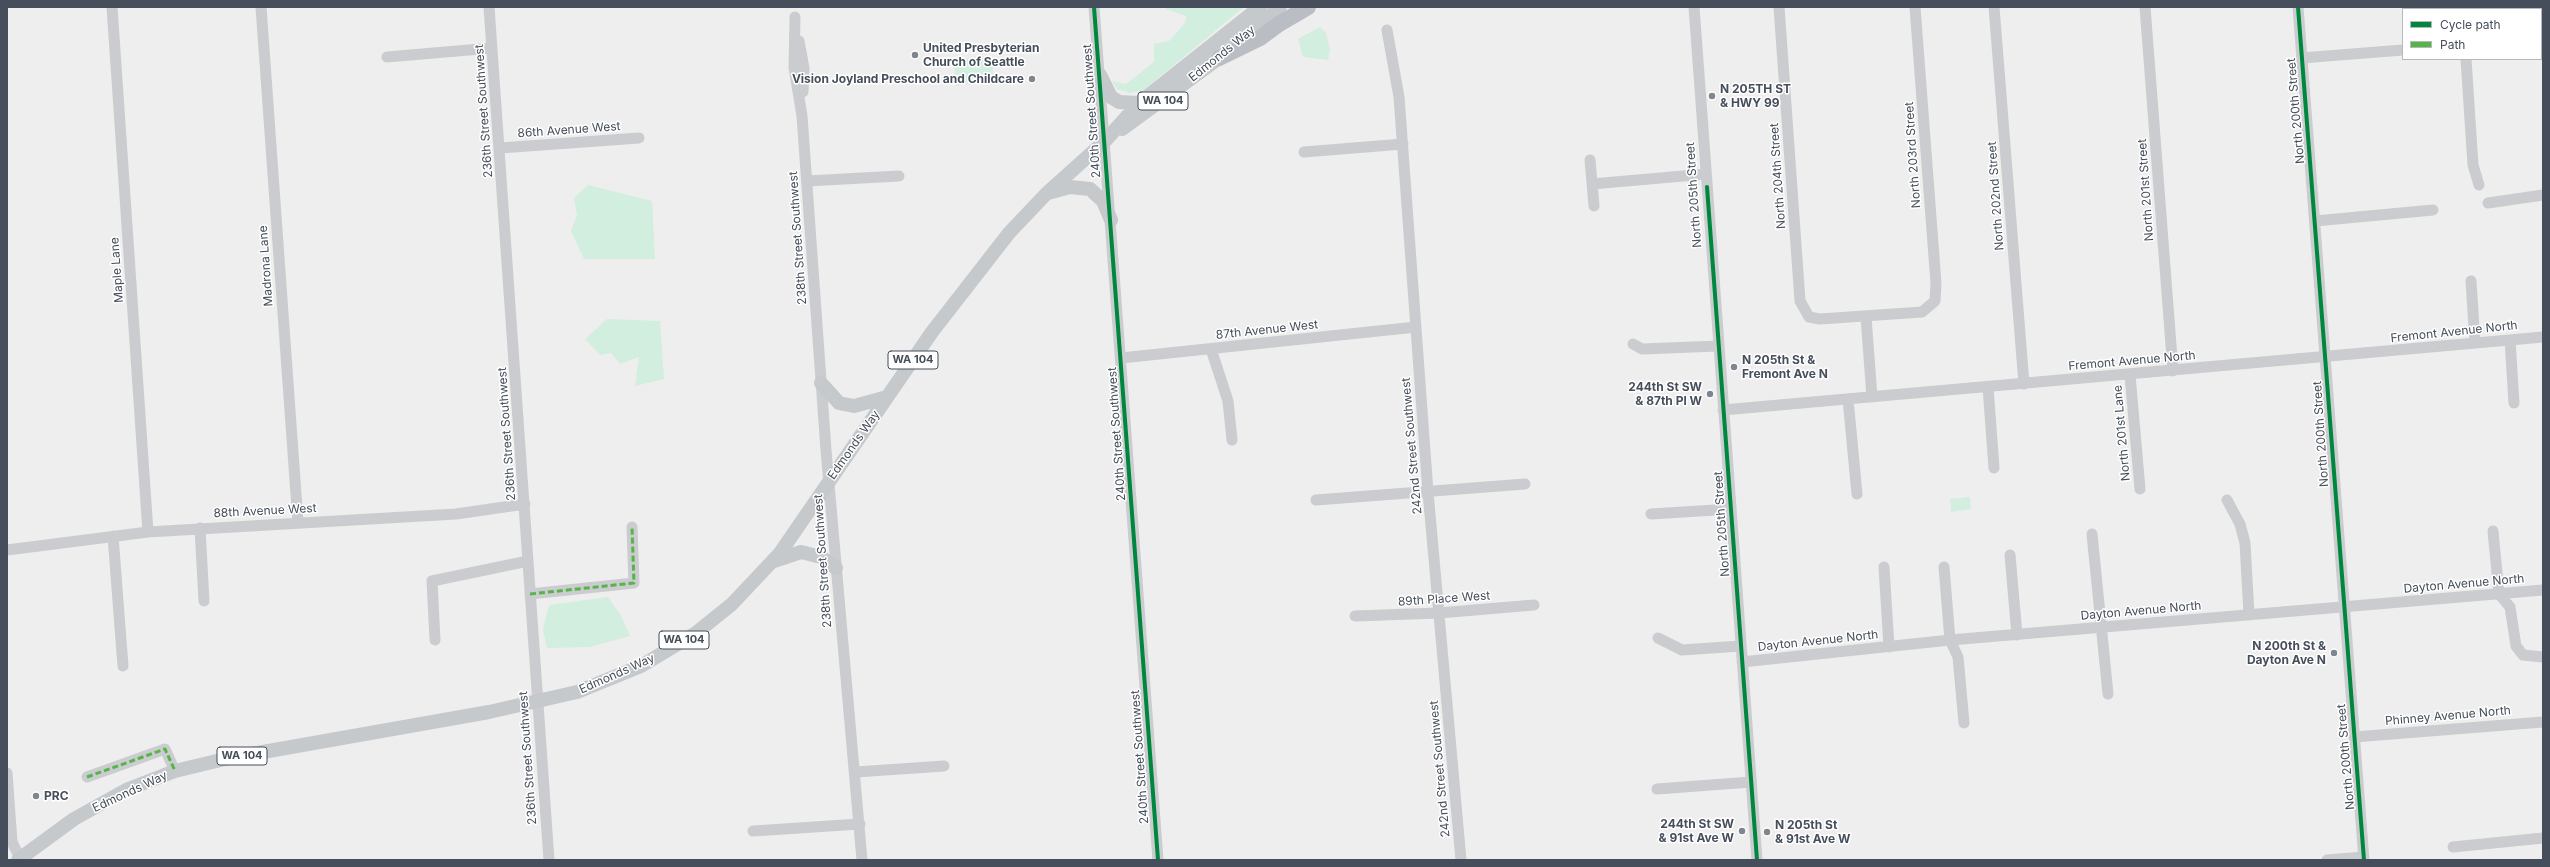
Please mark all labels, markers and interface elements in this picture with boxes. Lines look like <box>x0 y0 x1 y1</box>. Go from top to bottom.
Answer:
legend <box>2402 8 2542 60</box>
text: Cycle path <box>2440 17 2501 32</box>
street label: Edmonds Way <box>1186 23 1258 85</box>
text: Path <box>2440 37 2465 52</box>
place label: United Presbyterian Church of Seattle <box>923 41 1039 69</box>
street label: 236th Street Southwest <box>472 44 496 178</box>
street label: 240th Street Southwest <box>1080 44 1104 178</box>
marker: United Presbyterian Church of Seattle <box>910 50 920 60</box>
street label: North 200th Street <box>2284 57 2308 165</box>
place label: Vision Joyland Preschool and Childcare <box>792 72 1024 86</box>
marker: Vision Joyland Preschool and Childcare <box>1027 74 1037 84</box>
place label: N 205TH ST & HWY 99 <box>1720 82 1791 110</box>
marker: N 205TH ST & HWY 99 <box>1707 91 1717 101</box>
road number: WA 104 <box>1138 92 1188 110</box>
street label: North 203rd Street <box>1902 101 1924 209</box>
street label: 86th Avenue West <box>517 119 621 141</box>
street label: North 204th Street <box>1767 123 1789 229</box>
street label: North 201st Street <box>2135 138 2157 242</box>
street label: North 202nd Street <box>1985 141 2007 251</box>
street label: North 205th Street <box>1683 142 1705 248</box>
street label: 238th Street Southwest <box>786 171 810 305</box>
street label: Madrona Lane <box>256 225 276 307</box>
street label: Maple Lane <box>108 237 126 303</box>
street label: 87th Avenue West <box>1215 317 1319 343</box>
street label: Fremont Avenue North <box>2390 318 2518 346</box>
street label: Fremont Avenue North <box>2068 348 2196 374</box>
road number: WA 104 <box>888 351 938 369</box>
place label: N 205th St & Fremont Ave N <box>1742 353 1828 381</box>
marker: N 205th St & Fremont Ave N <box>1729 362 1739 372</box>
street label: 236th Street Southwest <box>495 367 519 501</box>
street label: 240th Street Southwest <box>1105 367 1129 501</box>
street label: 242nd Street Southwest <box>1399 377 1425 515</box>
place label: 244th St SW & 87th Pl W <box>1628 380 1702 408</box>
street label: North 200th Street <box>2310 381 2332 487</box>
street label: North 201st Lane <box>2111 384 2133 482</box>
marker: 244th St SW & 87th Pl W <box>1705 389 1715 399</box>
street label: Edmonds Way <box>825 408 883 482</box>
street label: North 205th Street <box>1711 471 1733 577</box>
street label: 238th Street Southwest <box>811 494 835 628</box>
street label: 88th Avenue West <box>213 501 317 521</box>
street label: Dayton Avenue North <box>2403 572 2525 596</box>
street label: 89th Place West <box>1397 589 1491 609</box>
street label: Dayton Avenue North <box>2080 599 2202 623</box>
street label: Dayton Avenue North <box>1757 628 1879 654</box>
road number: WA 104 <box>659 631 709 649</box>
place label: N 200th St & Dayton Ave N <box>2247 639 2326 667</box>
marker: N 200th St & Dayton Ave N <box>2329 648 2339 658</box>
street label: Edmonds Way <box>577 651 657 697</box>
street label: 240th Street Southwest <box>1128 690 1152 824</box>
street label: 236th Street Southwest <box>516 691 540 825</box>
street label: 242nd Street Southwest <box>1427 700 1453 838</box>
street label: North 200th Street <box>2334 703 2358 811</box>
street label: Phinney Avenue North <box>2385 703 2511 729</box>
road number: WA 104 <box>217 747 267 765</box>
street label: Edmonds Way <box>90 768 170 816</box>
place label: PRC <box>44 789 69 803</box>
marker: PRC <box>31 791 41 801</box>
place label: 244th St SW & 91st Ave W <box>1659 817 1734 845</box>
place label: N 205th St & 91st Ave W <box>1775 818 1850 846</box>
marker: 244th St SW & 91st Ave W <box>1737 826 1747 836</box>
marker: N 205th St & 91st Ave W <box>1762 827 1772 837</box>

